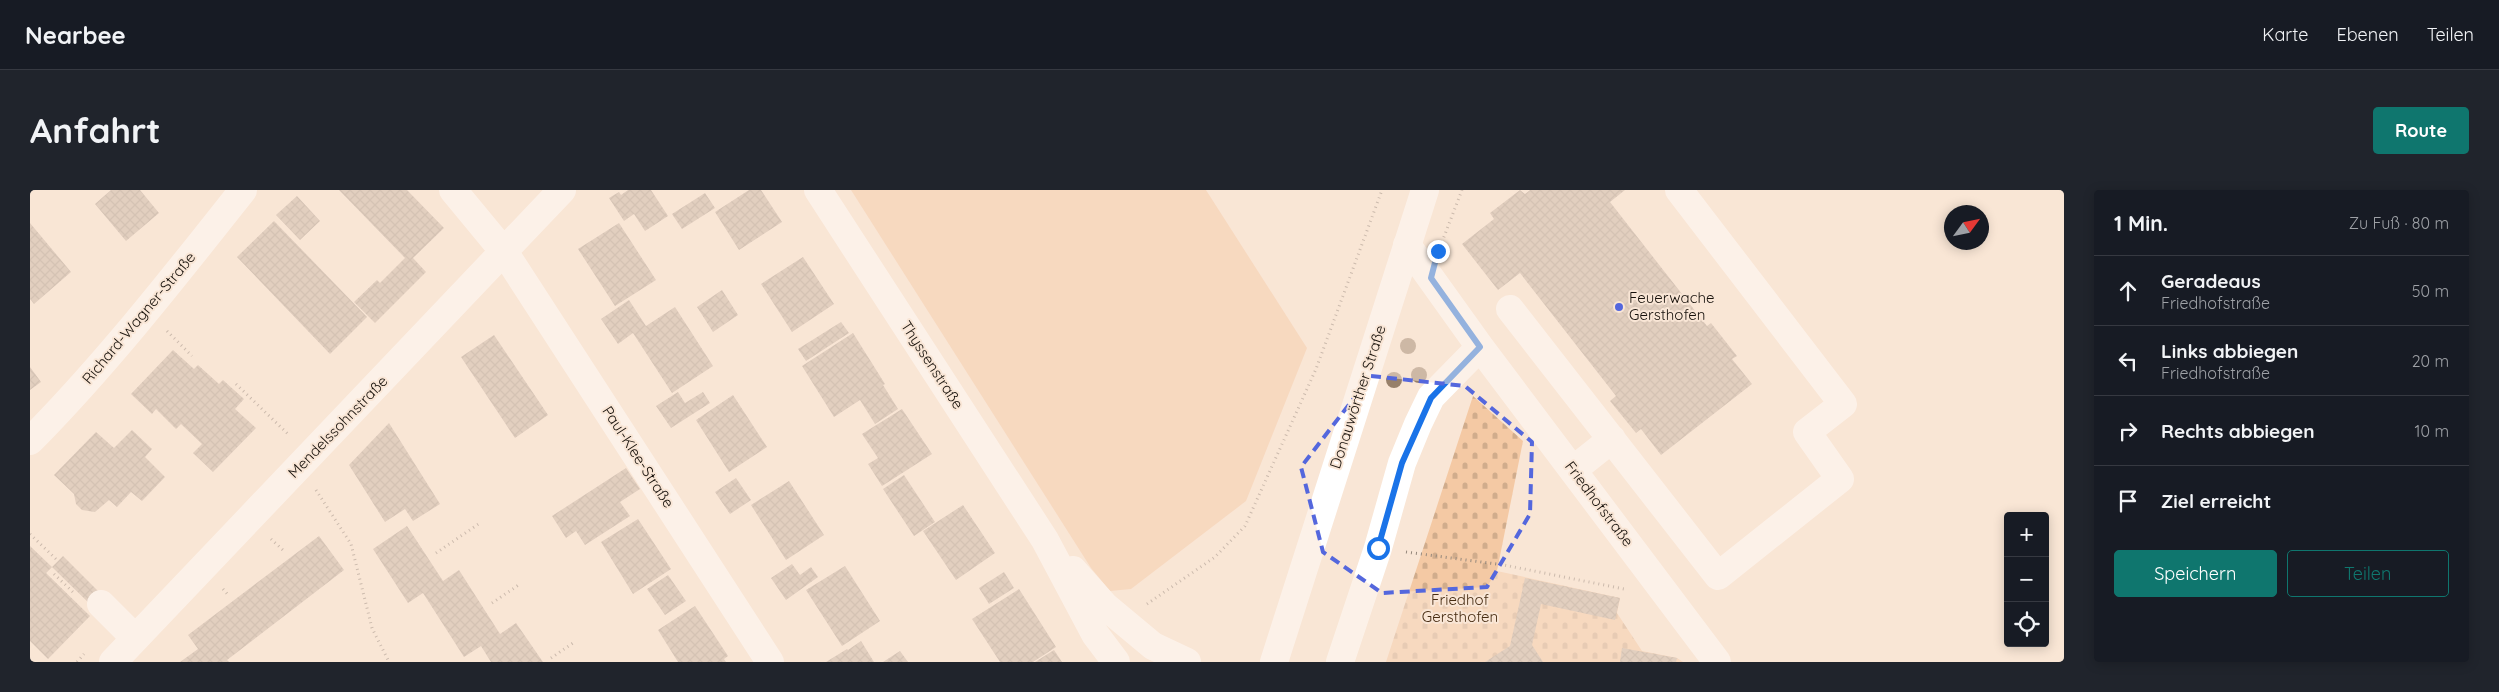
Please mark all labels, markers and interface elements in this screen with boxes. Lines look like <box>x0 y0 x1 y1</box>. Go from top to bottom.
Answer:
text: Nearbee <box>25 20 126 50</box>
text: Karte <box>2262 23 2308 46</box>
text: Ebenen <box>2336 23 2399 46</box>
text: Teilen <box>2427 23 2474 46</box>
button: Route <box>2373 107 2469 154</box>
text: Anfahrt <box>30 108 161 152</box>
north arrow <box>1944 205 1989 250</box>
text: 1 Min. <box>2114 210 2168 236</box>
text: Zu Fuß · 80 m <box>2349 213 2449 233</box>
route end <box>1427 240 1450 263</box>
street label: Richard-Wagner-Straße <box>78 248 199 388</box>
text: Geradeaus <box>2161 269 2261 293</box>
icon: ahead <box>2114 277 2142 305</box>
text: 50 m <box>2412 281 2449 301</box>
place label: Feuerwache Gersthofen <box>1629 288 1714 324</box>
text: Friedhofstraße <box>2161 293 2270 313</box>
marker: Feuerwache Gersthofen <box>1613 301 1625 313</box>
street label: Thyssenstraße <box>897 317 968 412</box>
street label: Donauwörther Straße <box>1325 323 1390 471</box>
text: Links abbiegen <box>2161 339 2298 363</box>
icon: left <box>2114 347 2142 375</box>
text: 20 m <box>2412 351 2449 371</box>
text: Friedhofstraße <box>2161 363 2270 383</box>
street label: Mendelssohnstraße <box>284 371 391 482</box>
street label: Paul-Klee-Straße <box>598 402 678 511</box>
icon: right <box>2114 417 2142 445</box>
text: Rechts abbiegen <box>2161 419 2314 443</box>
text: 10 m <box>2415 421 2449 441</box>
street label: Friedhofstraße <box>1561 457 1638 550</box>
icon: arrive <box>2114 487 2142 515</box>
text: Ziel erreicht <box>2161 489 2271 513</box>
map controls <box>2004 512 2049 647</box>
button: + <box>2004 512 2049 557</box>
route start <box>1367 537 1390 560</box>
button: Speichern <box>2114 550 2277 597</box>
button: Teilen <box>2287 550 2449 597</box>
button: − <box>2004 557 2049 602</box>
park label: Friedhof Gersthofen <box>1422 590 1498 626</box>
button: locate <box>2004 602 2049 647</box>

